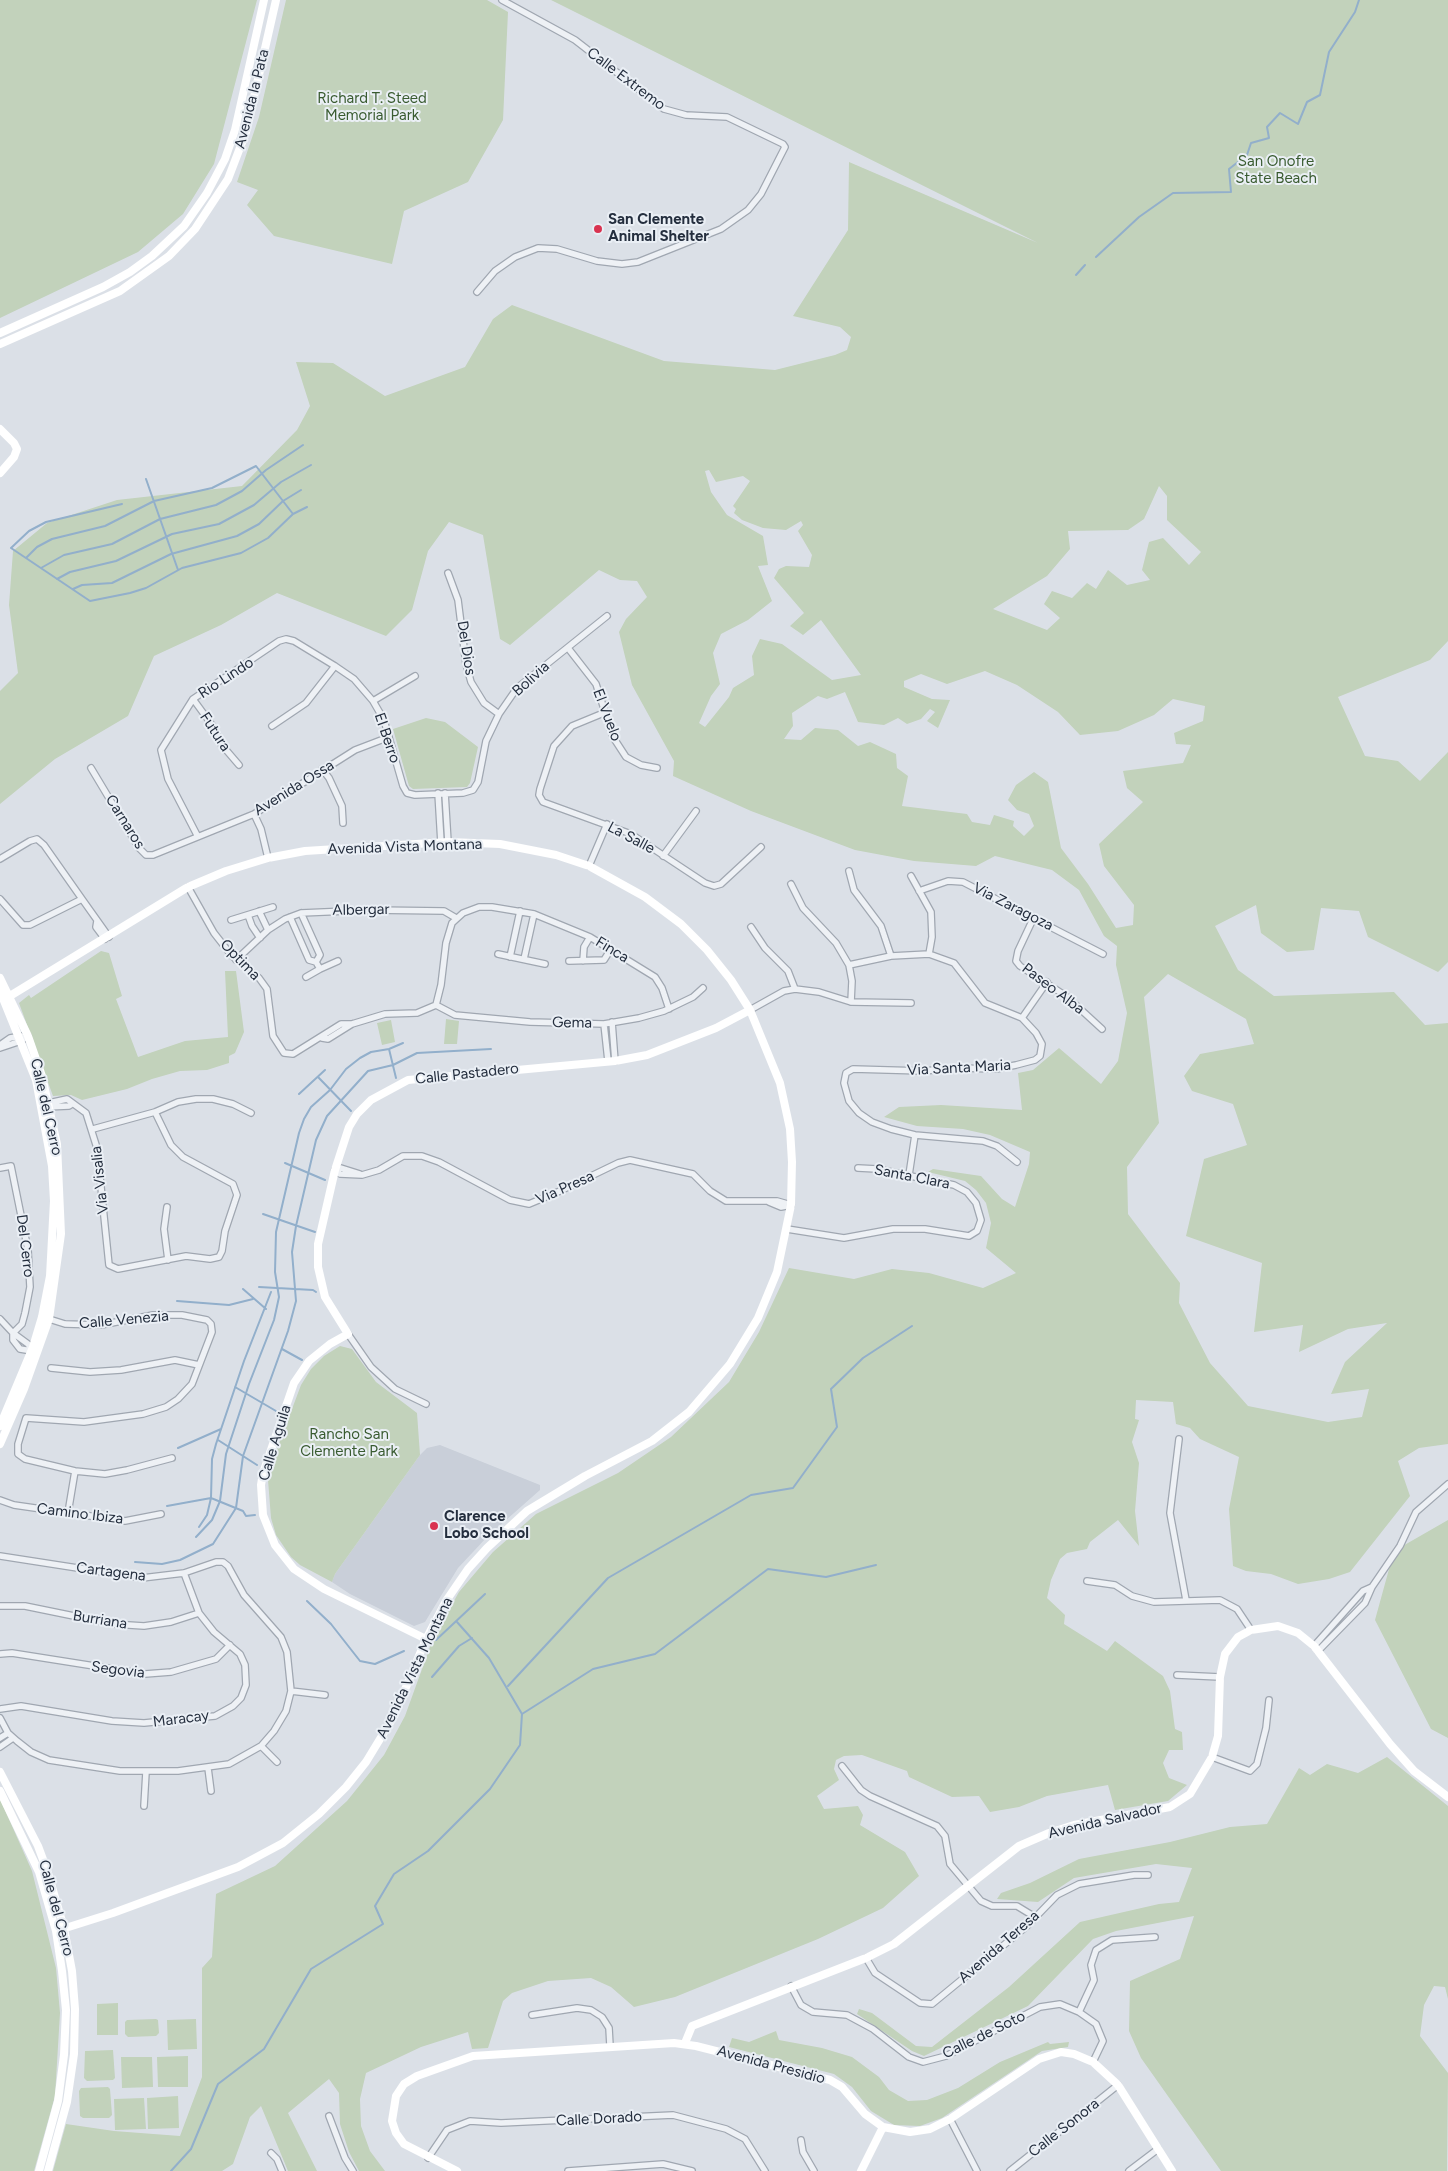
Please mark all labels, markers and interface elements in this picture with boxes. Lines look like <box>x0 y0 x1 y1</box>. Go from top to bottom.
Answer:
street label: Calle Extremo <box>583 44 669 114</box>
street label: Avenida la Pata <box>231 47 273 151</box>
park label: Richard T. Steed Memorial Park <box>317 90 427 125</box>
park label: San Onofre State Beach <box>1235 153 1317 188</box>
place label: San Clemente Animal Shelter <box>608 211 709 246</box>
marker: San Clemente Animal Shelter <box>592 223 604 235</box>
street label: Del Dios <box>453 619 479 677</box>
street label: Rio Lindo <box>195 653 257 703</box>
street label: Bolivia <box>509 658 553 700</box>
street label: El Vuelo <box>589 686 625 744</box>
street label: Futura <box>196 709 234 755</box>
street label: El Berro <box>370 710 404 766</box>
street label: Avenida Ossa <box>251 756 337 820</box>
street label: Carnaros <box>101 792 149 852</box>
street label: La Salle <box>604 818 658 858</box>
street label: Avenida Vista Montana <box>327 835 483 859</box>
street label: Via Zaragoza <box>970 879 1056 935</box>
street label: Albergar <box>332 901 390 919</box>
street label: Finca <box>592 933 632 967</box>
street label: Optima <box>216 936 264 984</box>
street label: Paseo Alba <box>1018 960 1088 1018</box>
street label: Gema <box>552 1014 592 1032</box>
street label: Via Santa Maria <box>907 1056 1011 1080</box>
street label: Calle del Cerro <box>26 1057 66 1157</box>
street label: Calle Pastadero <box>414 1060 520 1088</box>
street label: Via Visalia <box>87 1145 113 1215</box>
street label: Santa Clara <box>873 1161 951 1193</box>
street label: Via Presa <box>533 1167 597 1209</box>
street label: Del Cerro <box>12 1213 38 1279</box>
street label: Calle Venezia <box>78 1307 170 1333</box>
street label: Calle Aguila <box>255 1403 295 1483</box>
park label: Rancho San Clemente Park <box>300 1426 398 1461</box>
street label: Camino Ibiza <box>36 1500 124 1528</box>
place label: Clarence Lobo School <box>444 1508 529 1543</box>
marker: Clarence Lobo School <box>428 1520 440 1532</box>
street label: Cartagena <box>75 1559 147 1585</box>
street label: Avenida Vista Montana <box>373 1595 457 1741</box>
street label: Burriana <box>72 1607 128 1633</box>
street label: Segovia <box>90 1658 146 1682</box>
street label: Maracay <box>152 1707 210 1731</box>
street label: Avenida Salvador <box>1047 1799 1163 1843</box>
street label: Calle del Cerro <box>35 1858 77 1958</box>
street label: Avenida Teresa <box>955 1907 1043 1987</box>
street label: Calle de Soto <box>940 2007 1028 2063</box>
street label: Avenida Presidio <box>715 2042 827 2088</box>
street label: Calle Sonora <box>1025 2095 1103 2161</box>
street label: Calle Dorado <box>555 2108 643 2130</box>

